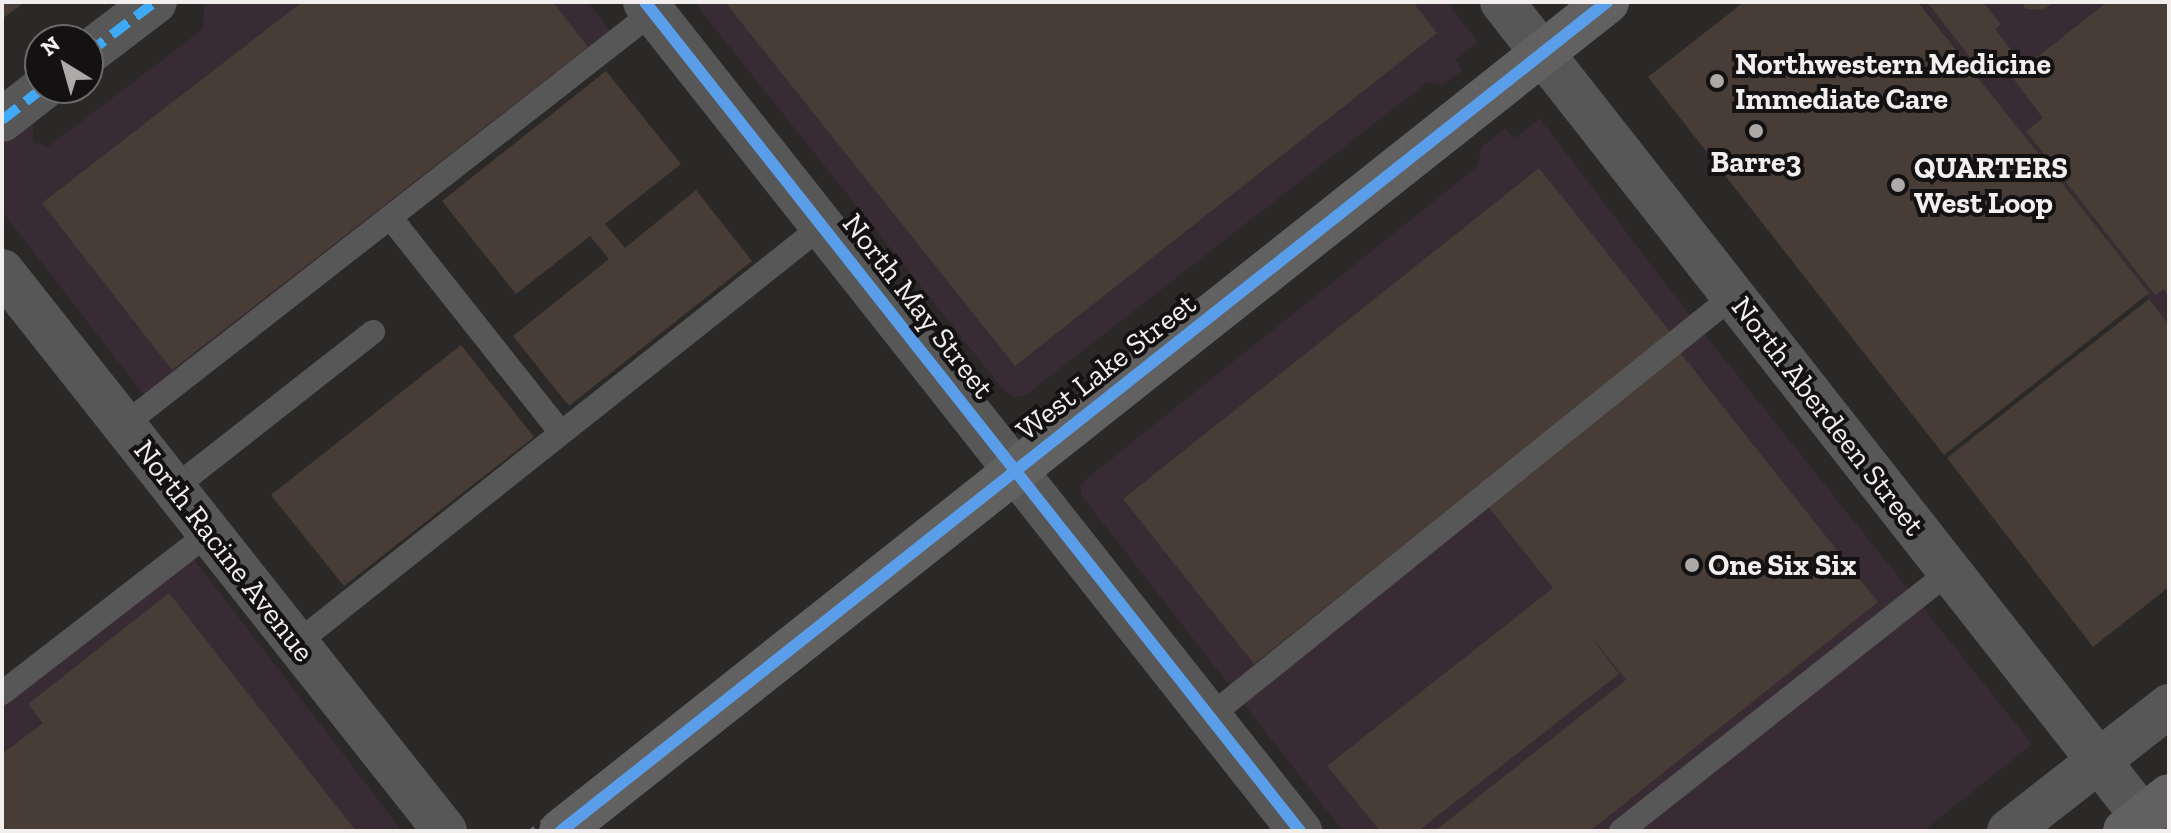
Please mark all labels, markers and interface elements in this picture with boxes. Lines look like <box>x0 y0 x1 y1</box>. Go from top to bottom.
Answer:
north arrow <box>24 24 104 104</box>
text: N <box>36 30 65 62</box>
place label: Northwestern Medicine Immediate Care <box>1735 46 2051 116</box>
marker: Northwestern Medicine Immediate Care <box>1706 70 1728 92</box>
marker: Barre3 <box>1747 122 1765 140</box>
place label: Barre3 <box>1711 144 1801 180</box>
place label: QUARTERS West Loop <box>1914 150 2068 220</box>
marker: QUARTERS West Loop <box>1889 176 1907 194</box>
street label: North May Street <box>834 206 1002 406</box>
street label: West Lake Street <box>1009 286 1203 448</box>
street label: North Aberdeen Street <box>1723 289 1933 543</box>
street label: North Racine Avenue <box>126 433 322 669</box>
place label: One Six Six <box>1708 547 1856 583</box>
marker: One Six Six <box>1683 556 1701 574</box>

